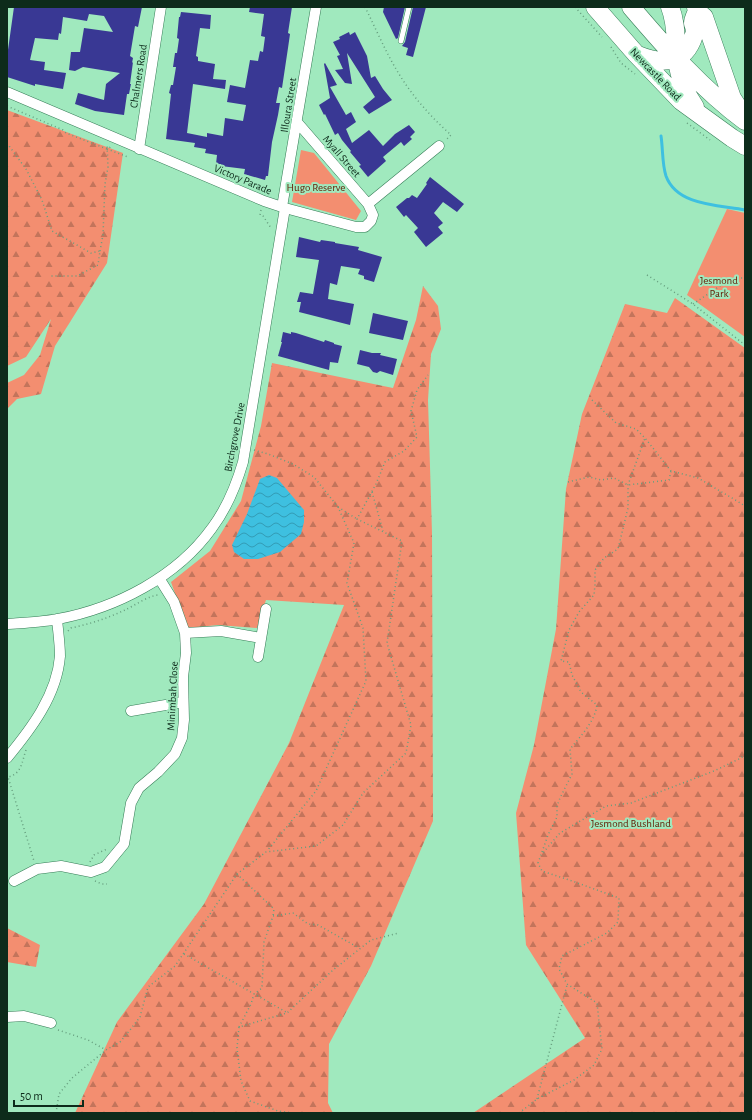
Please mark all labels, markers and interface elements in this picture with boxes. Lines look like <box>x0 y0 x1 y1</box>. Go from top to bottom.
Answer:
street label: Chalmers Road <box>128 43 149 109</box>
street label: Newcastle Road <box>628 46 683 103</box>
street label: Illoura Street <box>279 76 298 133</box>
street label: Myall Street <box>321 133 363 180</box>
street label: Victory Parade <box>212 162 273 197</box>
park label: Hugo Reserve <box>287 182 345 193</box>
park label: Jesmond Park <box>700 275 738 299</box>
street label: Birchgrove Drive <box>222 401 247 473</box>
street label: Minimbah Close <box>165 661 180 731</box>
park label: Jesmond Bushland <box>591 818 671 829</box>
scale bar <box>14 1082 83 1108</box>
text: 50 m <box>20 1090 43 1102</box>

